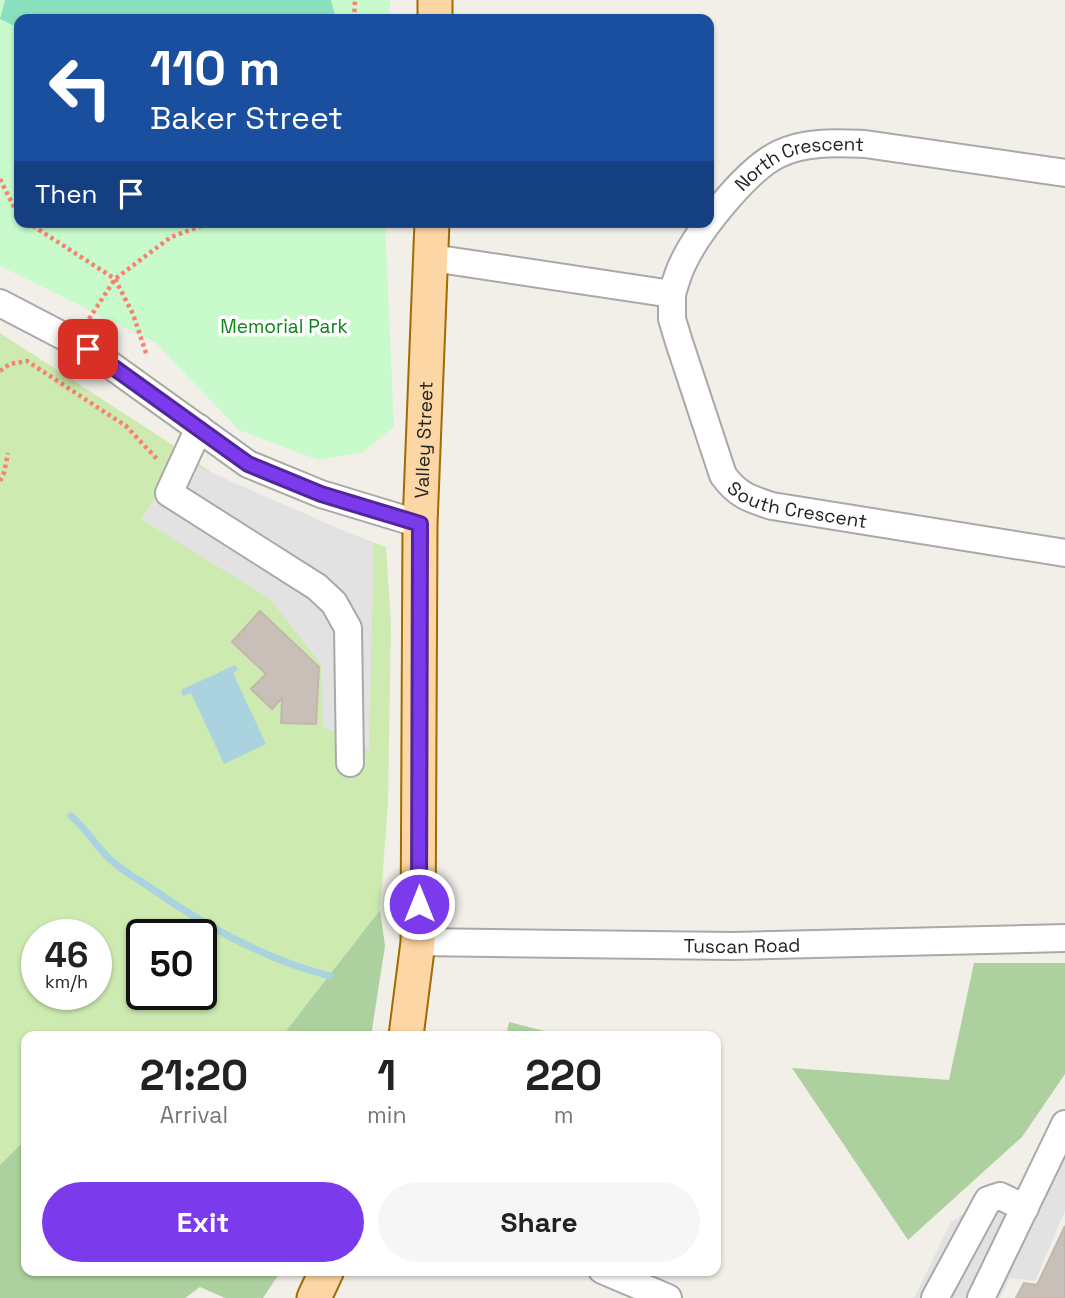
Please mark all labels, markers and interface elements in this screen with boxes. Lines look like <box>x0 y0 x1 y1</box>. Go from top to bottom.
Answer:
text: 110 m <box>150 37 280 99</box>
icon: left <box>35 42 126 133</box>
text: Baker Street <box>150 98 343 138</box>
street label: North Crescent <box>729 131 864 196</box>
icon: arrive <box>112 175 150 213</box>
text: Then <box>35 177 98 211</box>
park label: Memorial Park <box>220 314 348 339</box>
pin <box>58 319 118 379</box>
icon: arrive <box>69 330 107 368</box>
street label: Valley Street <box>409 381 438 499</box>
street label: South Crescent <box>722 475 869 534</box>
position arrow <box>382 867 456 941</box>
speed limit sign: 50 <box>126 919 217 1010</box>
street label: Tuscan Road <box>683 932 801 959</box>
text: 46 <box>45 933 88 977</box>
text: km/h <box>45 970 88 993</box>
text: 21:20 <box>140 1049 248 1102</box>
text: 1 <box>377 1049 396 1102</box>
text: 220 <box>525 1049 602 1102</box>
text: Arrival <box>160 1100 228 1130</box>
text: min <box>367 1100 406 1130</box>
text: m <box>554 1100 574 1130</box>
button: Exit <box>42 1182 364 1262</box>
button: Share <box>378 1182 700 1262</box>

